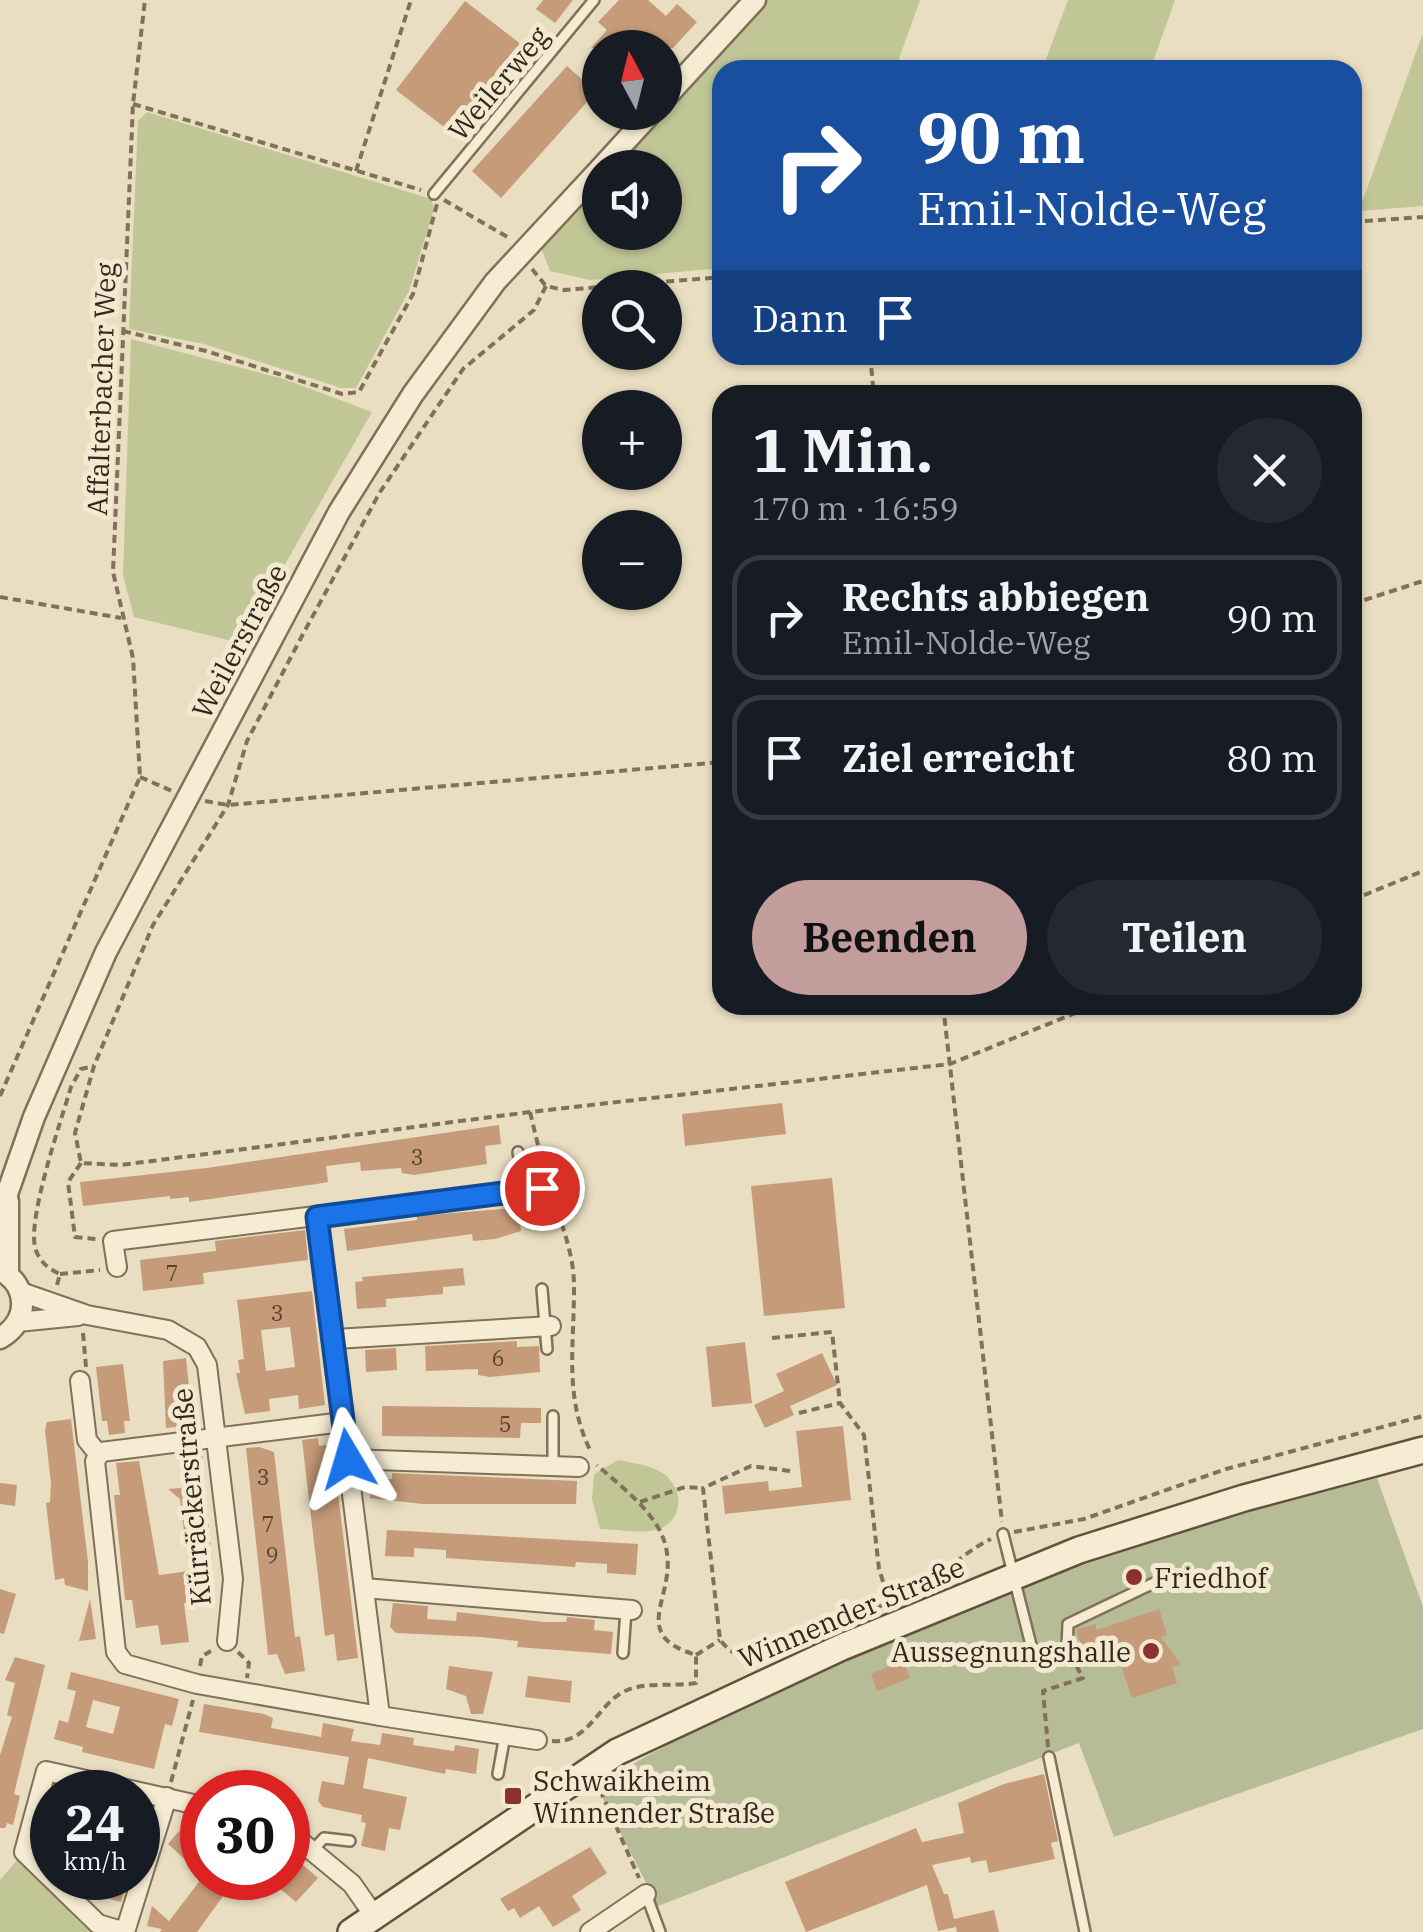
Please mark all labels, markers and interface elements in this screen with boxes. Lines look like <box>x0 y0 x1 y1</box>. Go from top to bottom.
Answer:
street label: Weilerweg <box>439 18 557 148</box>
north arrow <box>582 30 682 130</box>
map controls <box>582 30 682 610</box>
text: 90 m <box>917 91 1085 182</box>
icon: right <box>752 100 882 230</box>
button: sound <box>582 150 682 250</box>
text: Emil-Nolde-Weg <box>917 179 1266 237</box>
street label: Affalterbacher Weg <box>78 262 124 516</box>
button: search <box>582 270 682 370</box>
icon: arrive <box>868 290 923 345</box>
text: Dann <box>752 293 848 342</box>
button: + <box>582 390 682 490</box>
text: 1 Min. <box>752 410 933 489</box>
button: close <box>1217 418 1322 523</box>
text: 170 m · 16:59 <box>752 487 959 529</box>
button: − <box>582 510 682 610</box>
street label: Weilerstraße <box>183 557 295 725</box>
text: Rechts abbiegen <box>842 572 1149 621</box>
icon: right <box>757 590 812 645</box>
text: 90 m <box>1226 593 1317 642</box>
text: Emil-Nolde-Weg <box>842 621 1090 663</box>
icon: arrive <box>757 730 812 785</box>
text: Ziel erreicht <box>842 733 1075 782</box>
text: 80 m <box>1226 733 1317 782</box>
button: Beenden <box>752 880 1027 995</box>
button: Teilen <box>1047 880 1322 995</box>
house number: 3 <box>410 1142 424 1171</box>
pin <box>500 1146 585 1231</box>
icon: arrive <box>515 1161 570 1216</box>
house number: 7 <box>165 1258 179 1287</box>
house number: 3 <box>270 1298 284 1327</box>
house number: 6 <box>491 1343 505 1372</box>
street label: Kürräckerstraße <box>163 1387 219 1607</box>
position arrow <box>296 1407 400 1511</box>
house number: 5 <box>498 1409 512 1438</box>
house number: 3 <box>256 1462 270 1491</box>
house number: 7 <box>261 1509 275 1538</box>
house number: 9 <box>265 1540 279 1569</box>
street label: Winnender Straße <box>732 1548 970 1676</box>
place label: Friedhof <box>1154 1559 1269 1596</box>
marker: Friedhof <box>1123 1566 1145 1588</box>
place label: Aussegnungshalle <box>891 1633 1131 1670</box>
marker: Aussegnungshalle <box>1140 1640 1162 1662</box>
place label: Schwaikheim Winnender Straße <box>533 1762 775 1831</box>
speed limit sign: 30 <box>180 1770 310 1900</box>
marker: Schwaikheim Winnender Straße <box>502 1785 524 1807</box>
text: 24 <box>65 1790 125 1855</box>
text: km/h <box>63 1844 127 1877</box>

